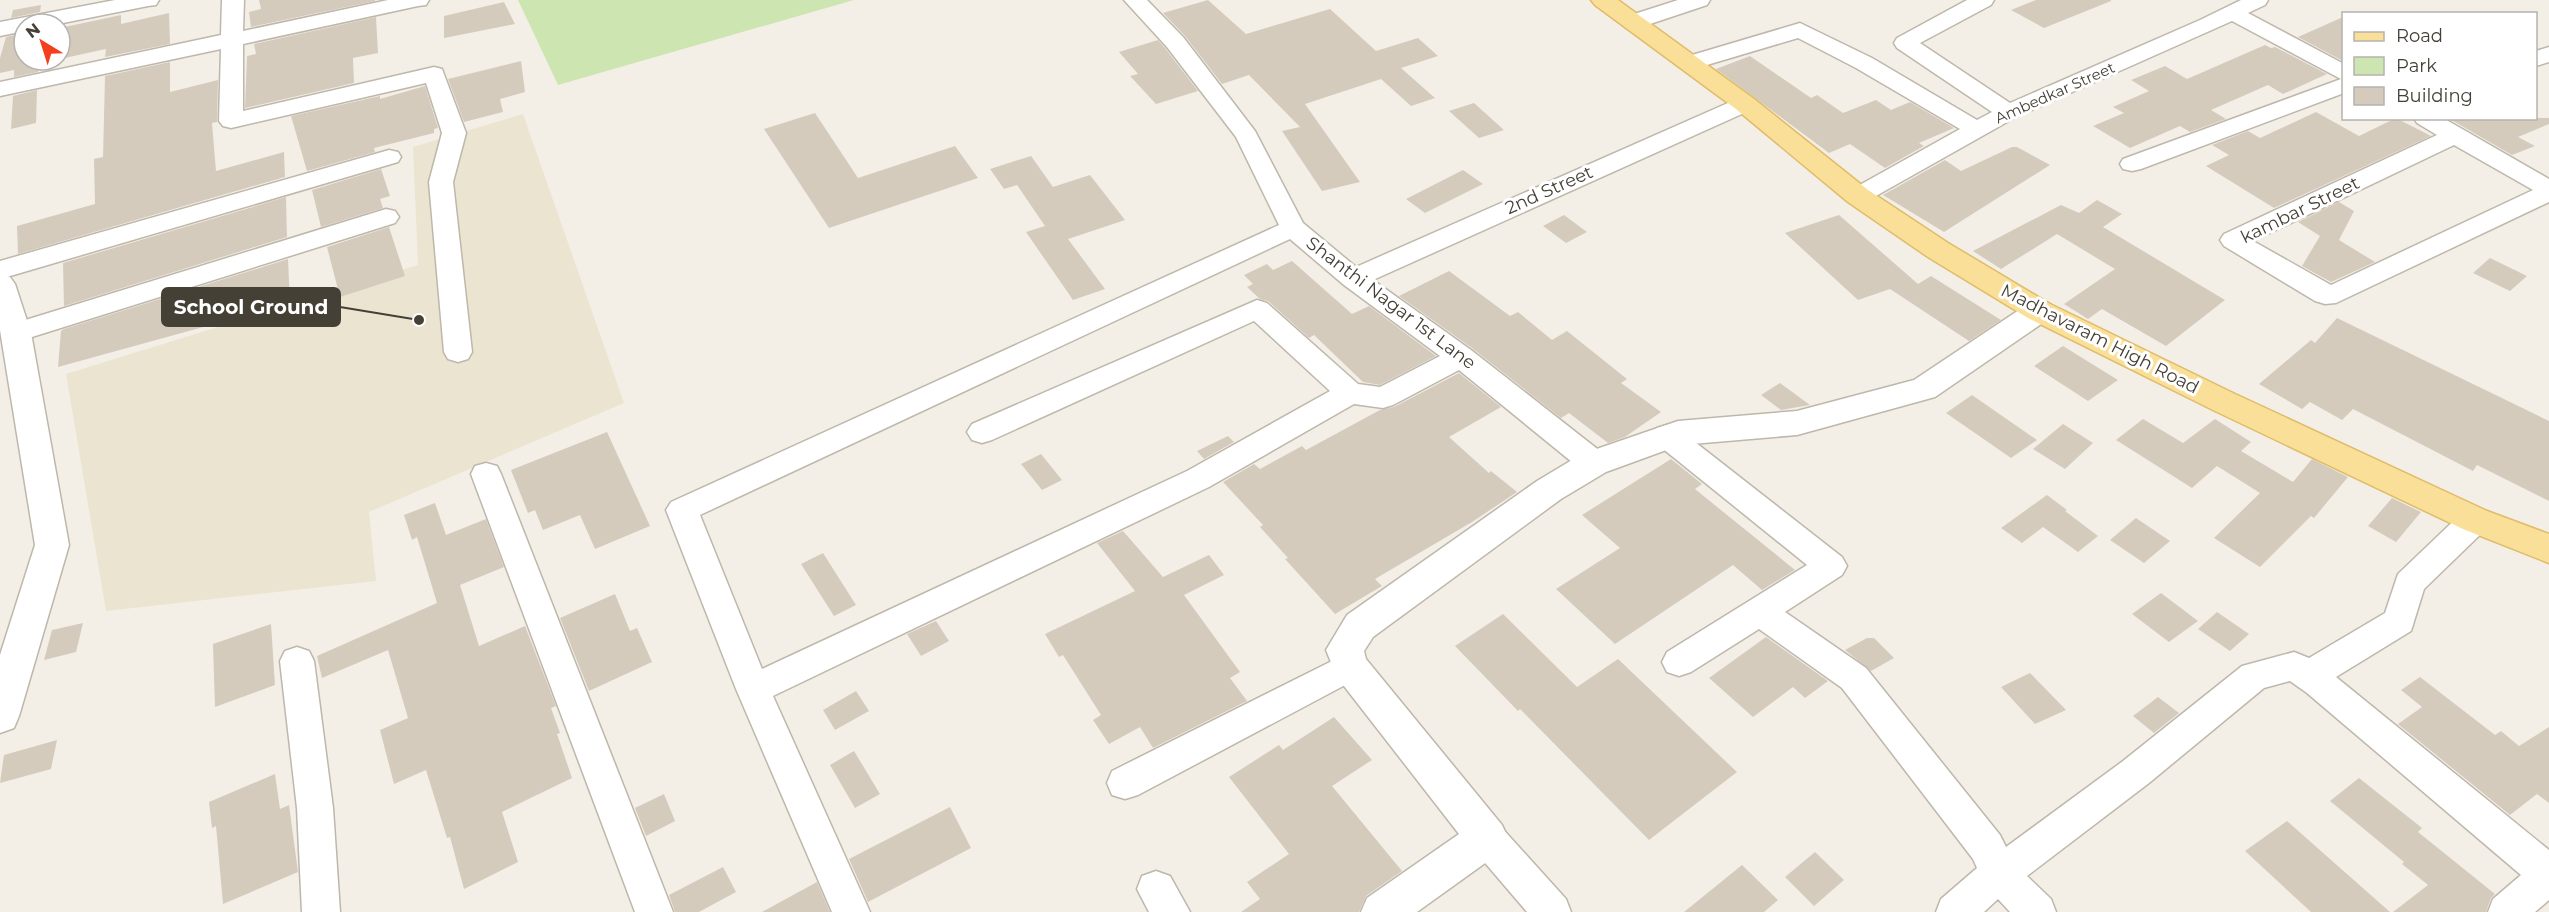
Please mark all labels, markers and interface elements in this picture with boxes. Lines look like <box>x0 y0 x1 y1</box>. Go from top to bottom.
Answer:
north arrow <box>12 12 72 72</box>
legend <box>2342 12 2537 120</box>
text: N <box>22 19 44 42</box>
text: Road <box>2396 25 2443 47</box>
text: Park <box>2396 55 2437 77</box>
street label: Ambedkar Street <box>1992 58 2118 127</box>
text: Building <box>2396 85 2473 107</box>
street label: 2nd Street <box>1502 161 1596 219</box>
street label: kambar Street <box>2237 172 2363 248</box>
street label: Shanthi Nagar 1st Lane <box>1302 232 1480 374</box>
street label: Madhavaram High Road <box>1997 279 2203 399</box>
callout: School Ground <box>162 288 340 326</box>
text: School Ground <box>174 295 328 319</box>

